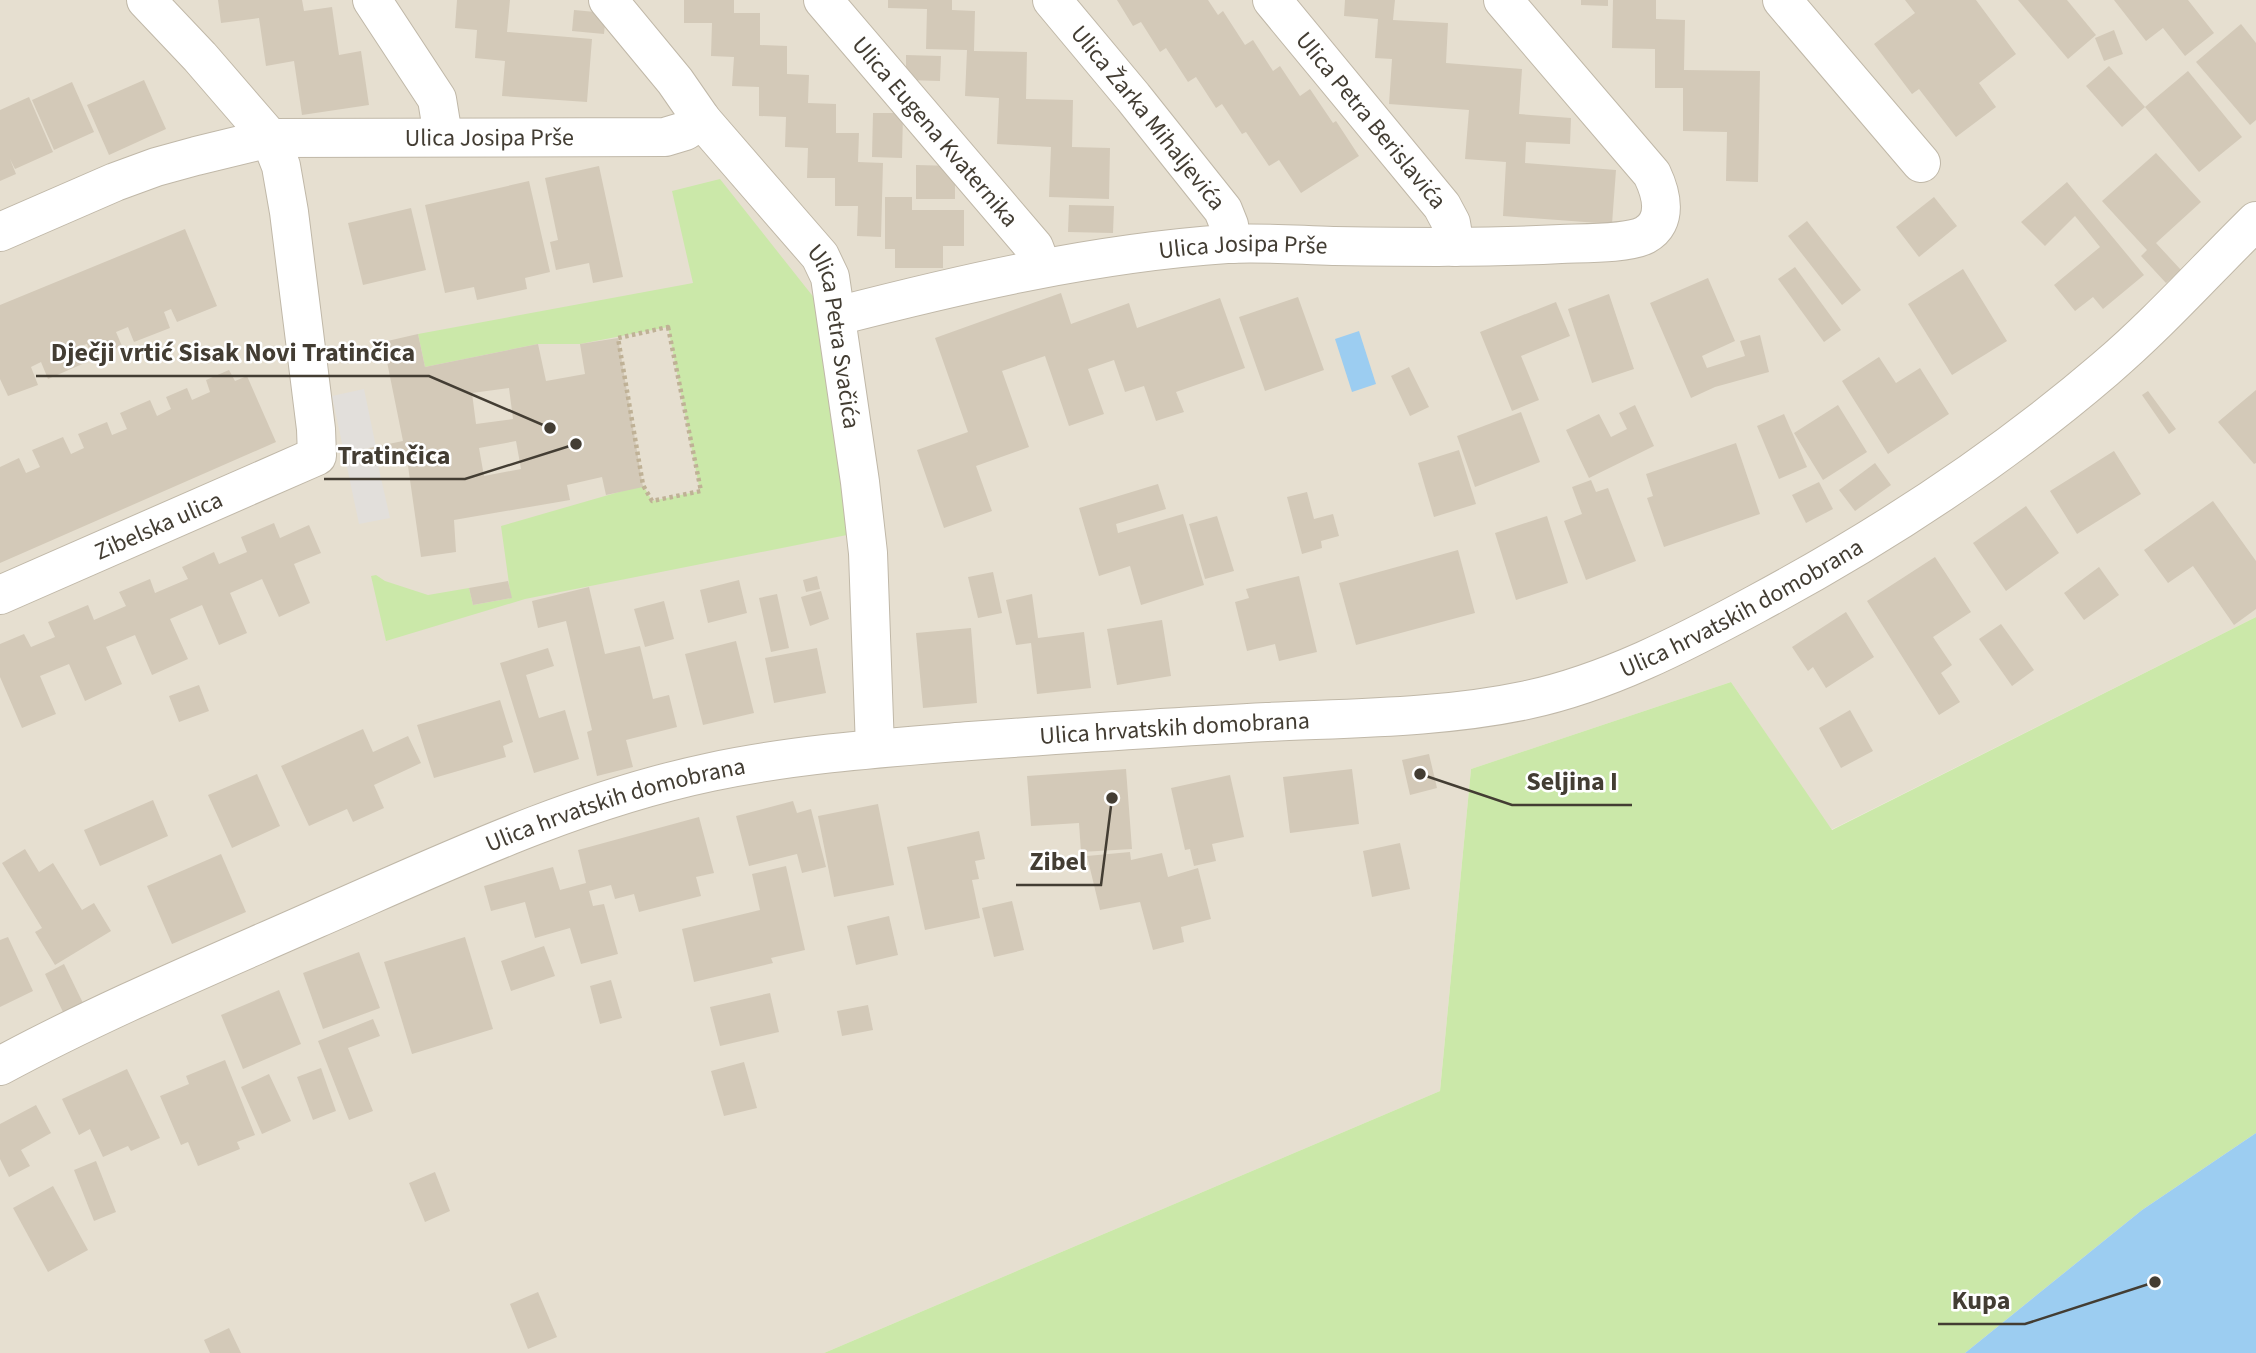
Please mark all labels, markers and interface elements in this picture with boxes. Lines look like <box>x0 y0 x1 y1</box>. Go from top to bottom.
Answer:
street label: Ulica Žarka Mihaljevića <box>1062 18 1234 218</box>
street label: Ulica Petra Berislavića <box>1287 24 1455 217</box>
street label: Ulica Eugena Kvaternika <box>843 29 1027 235</box>
street label: Ulica Josipa Prše <box>405 120 574 156</box>
street label: Ulica Josipa Prše <box>1157 226 1328 268</box>
street label: Ulica Petra Svačića <box>799 236 869 431</box>
callout: Dječji vrtić Sisak Novi Tratinčica <box>36 329 429 376</box>
text: Dječji vrtić Sisak Novi Tratinčica <box>51 334 415 371</box>
callout: Tratinčica <box>324 432 465 479</box>
text: Tratinčica <box>337 437 451 474</box>
street label: Zibelska ulica <box>89 483 228 569</box>
street label: Ulica hrvatskih domobrana <box>1614 530 1870 687</box>
street label: Ulica hrvatskih domobrana <box>1038 703 1311 754</box>
street label: Ulica hrvatskih domobrana <box>480 749 748 861</box>
callout: Seljina I <box>1512 758 1632 805</box>
text: Seljina I <box>1526 763 1618 800</box>
callout: Zibel <box>1016 838 1101 885</box>
text: Zibel <box>1029 843 1087 880</box>
callout: Kupa <box>1938 1277 2025 1324</box>
text: Kupa <box>1952 1282 2010 1319</box>

